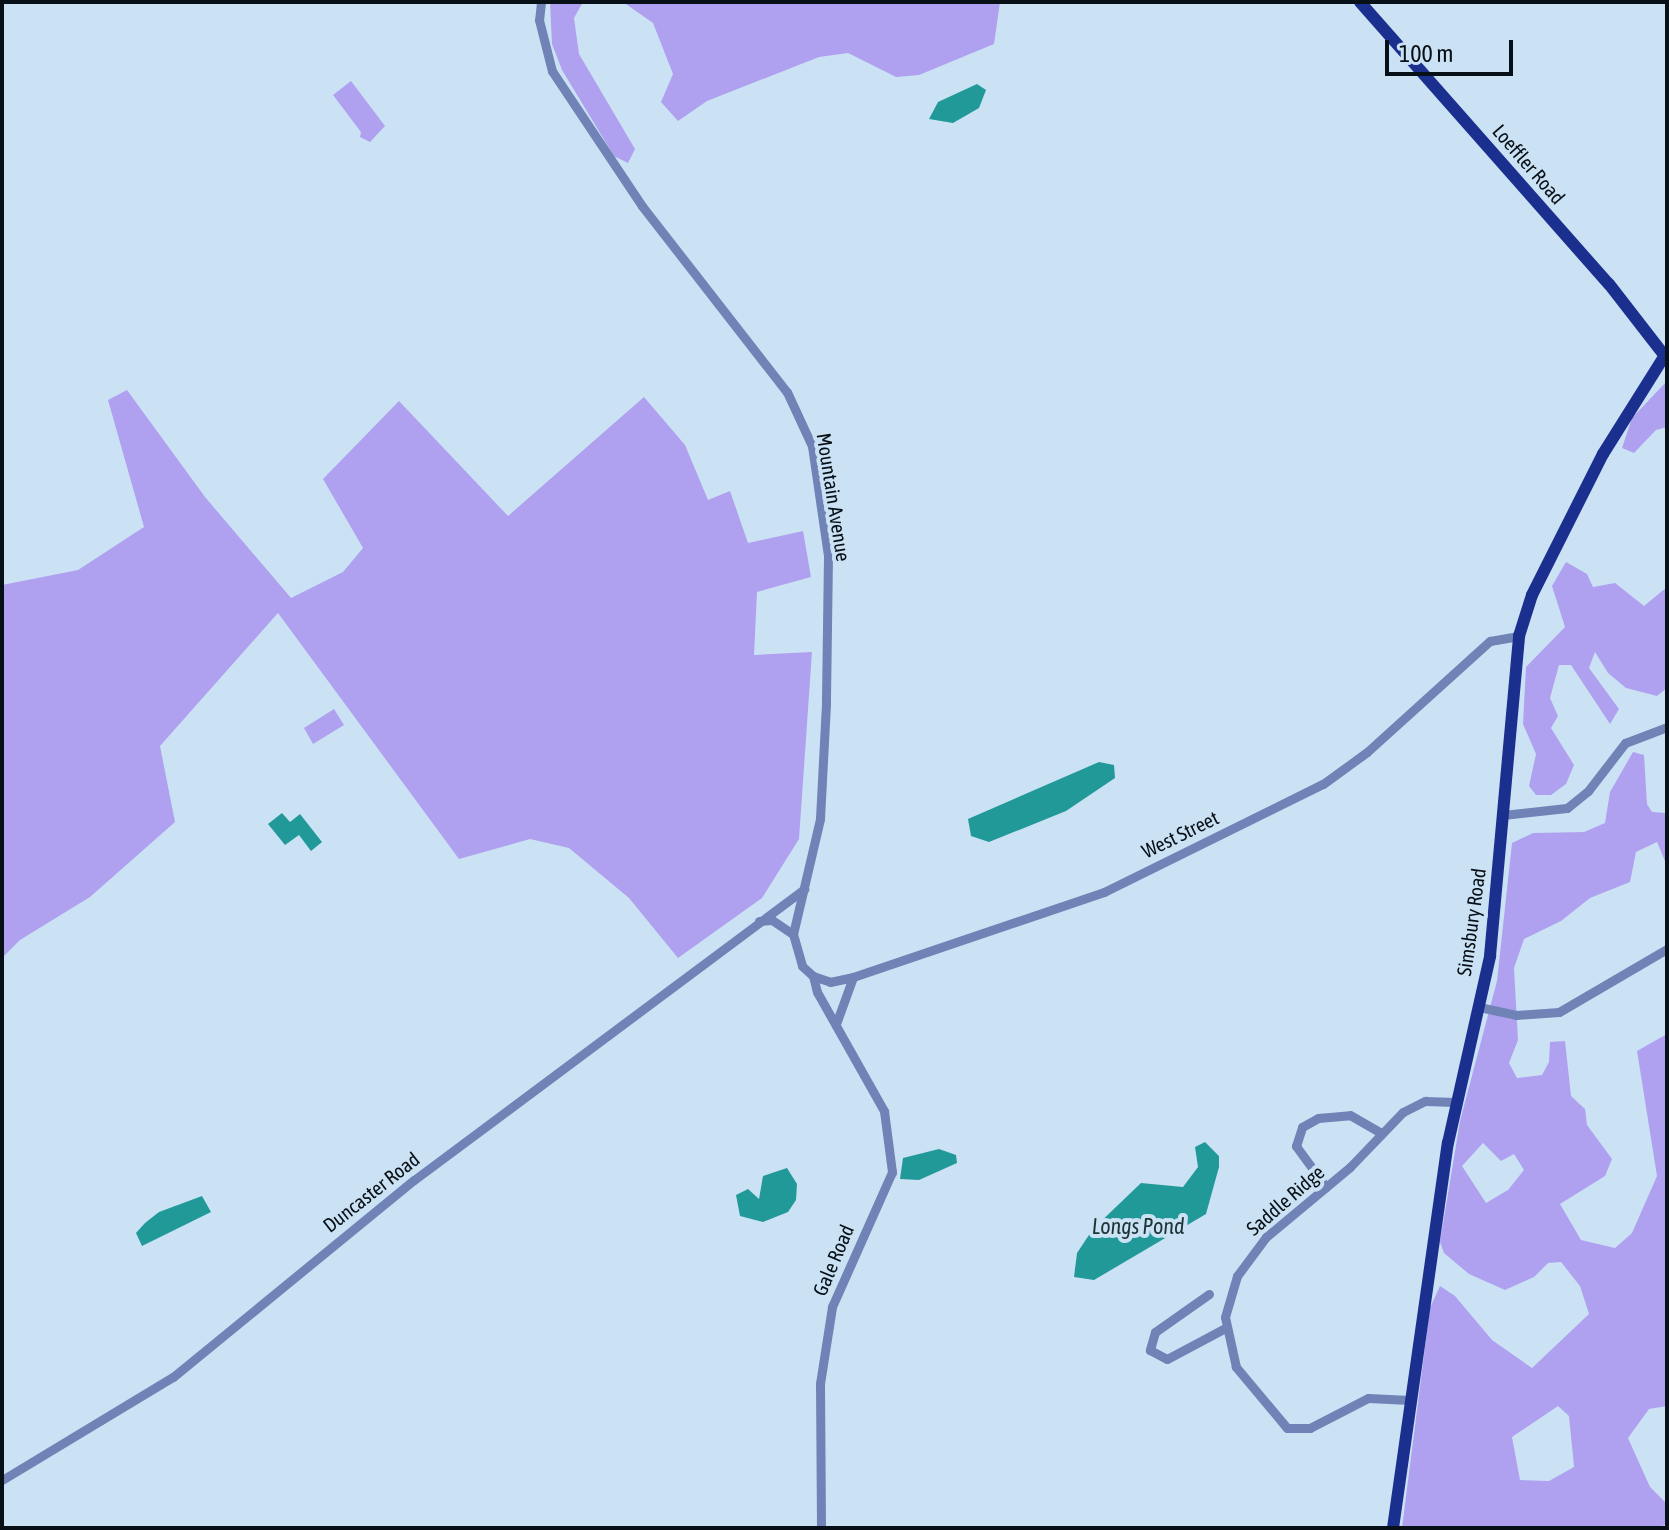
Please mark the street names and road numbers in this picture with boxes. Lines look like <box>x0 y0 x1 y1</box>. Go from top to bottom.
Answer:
street label: Loeffler Road <box>1488 119 1570 209</box>
street label: Mountain Avenue <box>812 431 856 563</box>
street label: West Street <box>1138 805 1222 863</box>
street label: Simsbury Road <box>1452 867 1490 977</box>
street label: Duncaster Road <box>318 1147 424 1237</box>
street label: Saddle Ridge <box>1241 1160 1329 1240</box>
street label: Gale Road <box>807 1221 859 1299</box>

